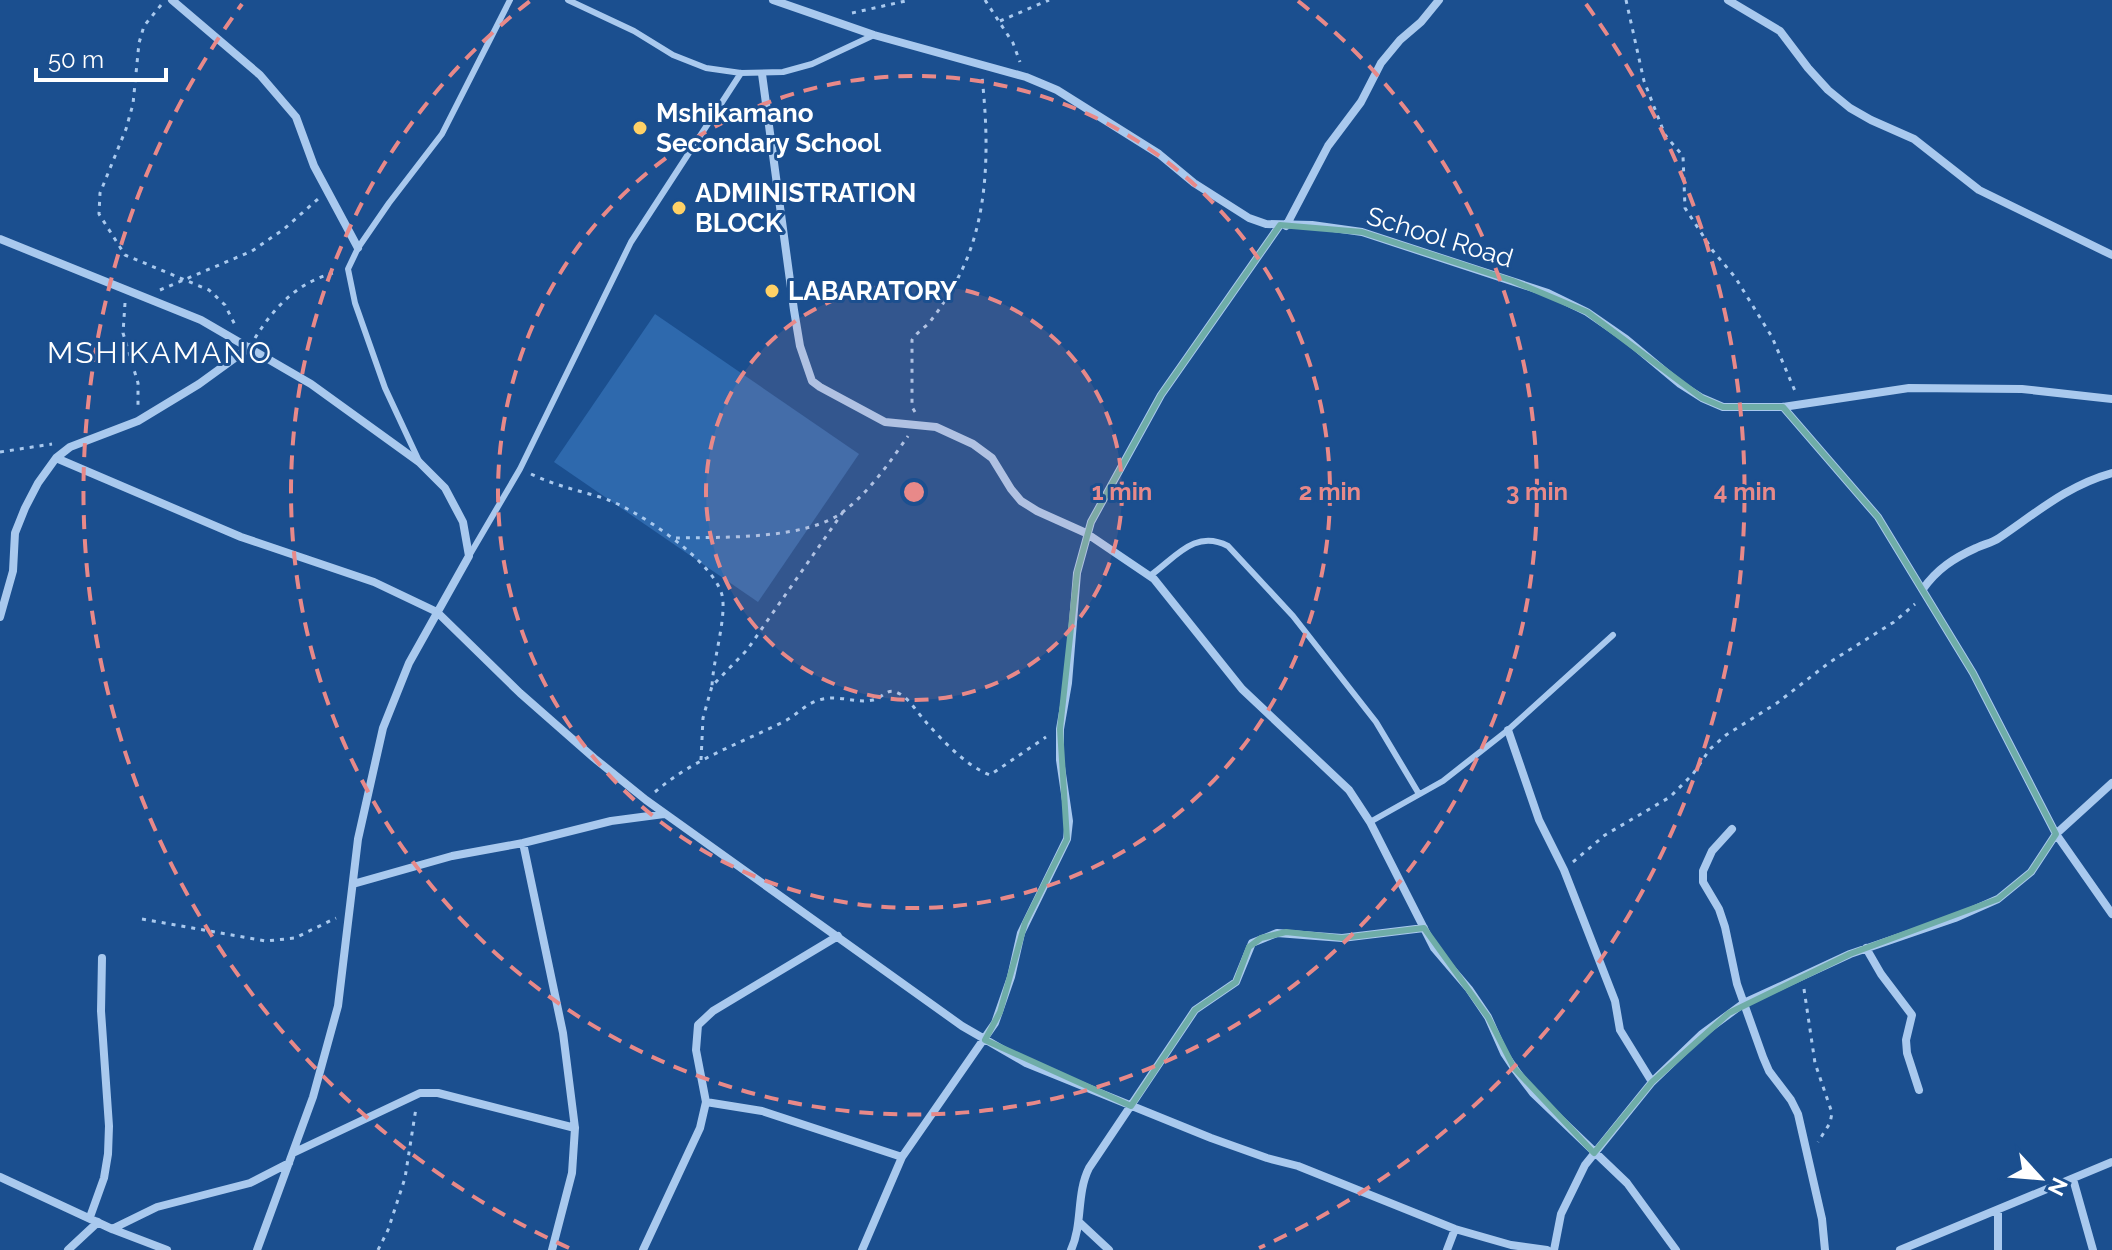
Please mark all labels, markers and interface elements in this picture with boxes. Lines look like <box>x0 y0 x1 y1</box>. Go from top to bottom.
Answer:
scale bar <box>36 32 166 82</box>
text: 50 m <box>48 45 104 74</box>
place label: Mshikamano Secondary School <box>656 98 882 158</box>
marker: Mshikamano Secondary School <box>631 119 649 137</box>
place label: ADMINISTRATION BLOCK <box>695 178 916 238</box>
marker: ADMINISTRATION BLOCK <box>670 199 688 217</box>
street label: School Road <box>1363 201 1517 273</box>
place label: LABARATORY <box>788 276 958 306</box>
marker: LABARATORY <box>763 282 781 300</box>
district label: MSHIKAMANO <box>47 335 273 370</box>
text: 1 min <box>1092 477 1152 506</box>
text: 2 min <box>1299 477 1361 506</box>
text: 3 min <box>1506 477 1568 506</box>
text: 4 min <box>1714 477 1776 506</box>
centre of rings <box>900 478 928 506</box>
north arrow <box>2000 1138 2080 1218</box>
text: N <box>2043 1174 2073 1200</box>

